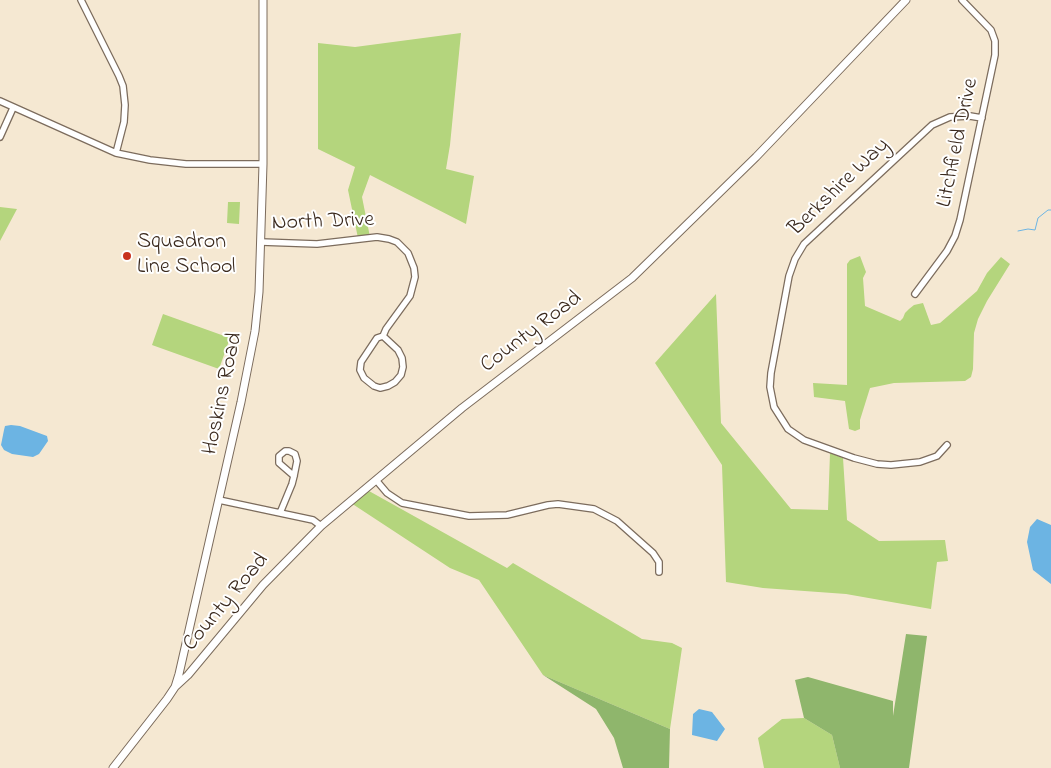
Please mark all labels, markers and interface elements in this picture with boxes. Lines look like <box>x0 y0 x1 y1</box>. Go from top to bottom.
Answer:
street label: Litchfield Drive <box>932 76 986 210</box>
street label: Berkshire Way <box>784 133 896 243</box>
street label: North Drive <box>271 208 375 238</box>
place label: Squadron Line School <box>137 230 236 282</box>
marker: Squadron Line School <box>121 250 133 262</box>
street label: County Road <box>476 286 588 380</box>
street label: Hoskins Road <box>198 330 250 458</box>
street label: County Road <box>178 549 276 657</box>

